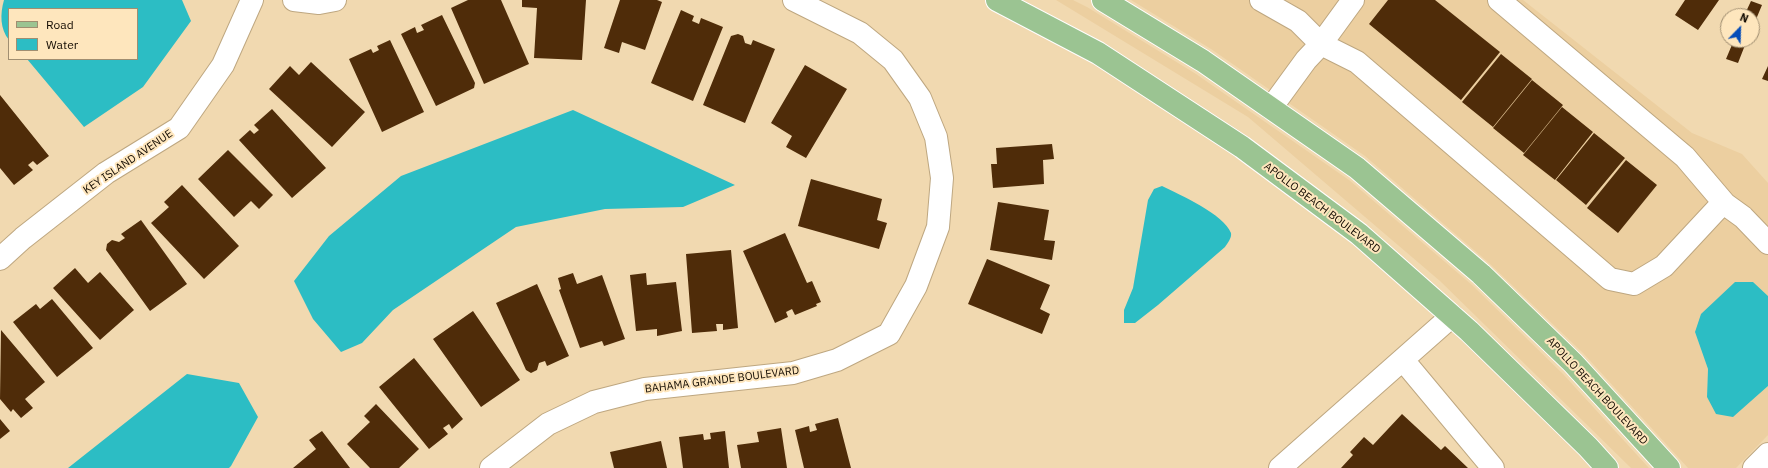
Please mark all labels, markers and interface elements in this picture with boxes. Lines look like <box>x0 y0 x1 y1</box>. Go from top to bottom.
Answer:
legend <box>8 8 138 60</box>
north arrow <box>1720 8 1760 48</box>
text: N <box>1738 10 1751 26</box>
text: Road <box>46 17 74 32</box>
text: Water <box>46 37 78 52</box>
street label: KEY ISLAND AVENUE <box>81 127 175 197</box>
street label: APOLLO BEACH BOULEVARD <box>1261 160 1383 256</box>
street label: APOLLO BEACH BOULEVARD <box>1544 334 1650 448</box>
street label: BAHAMA GRANDE BOULEVARD <box>644 364 800 396</box>

